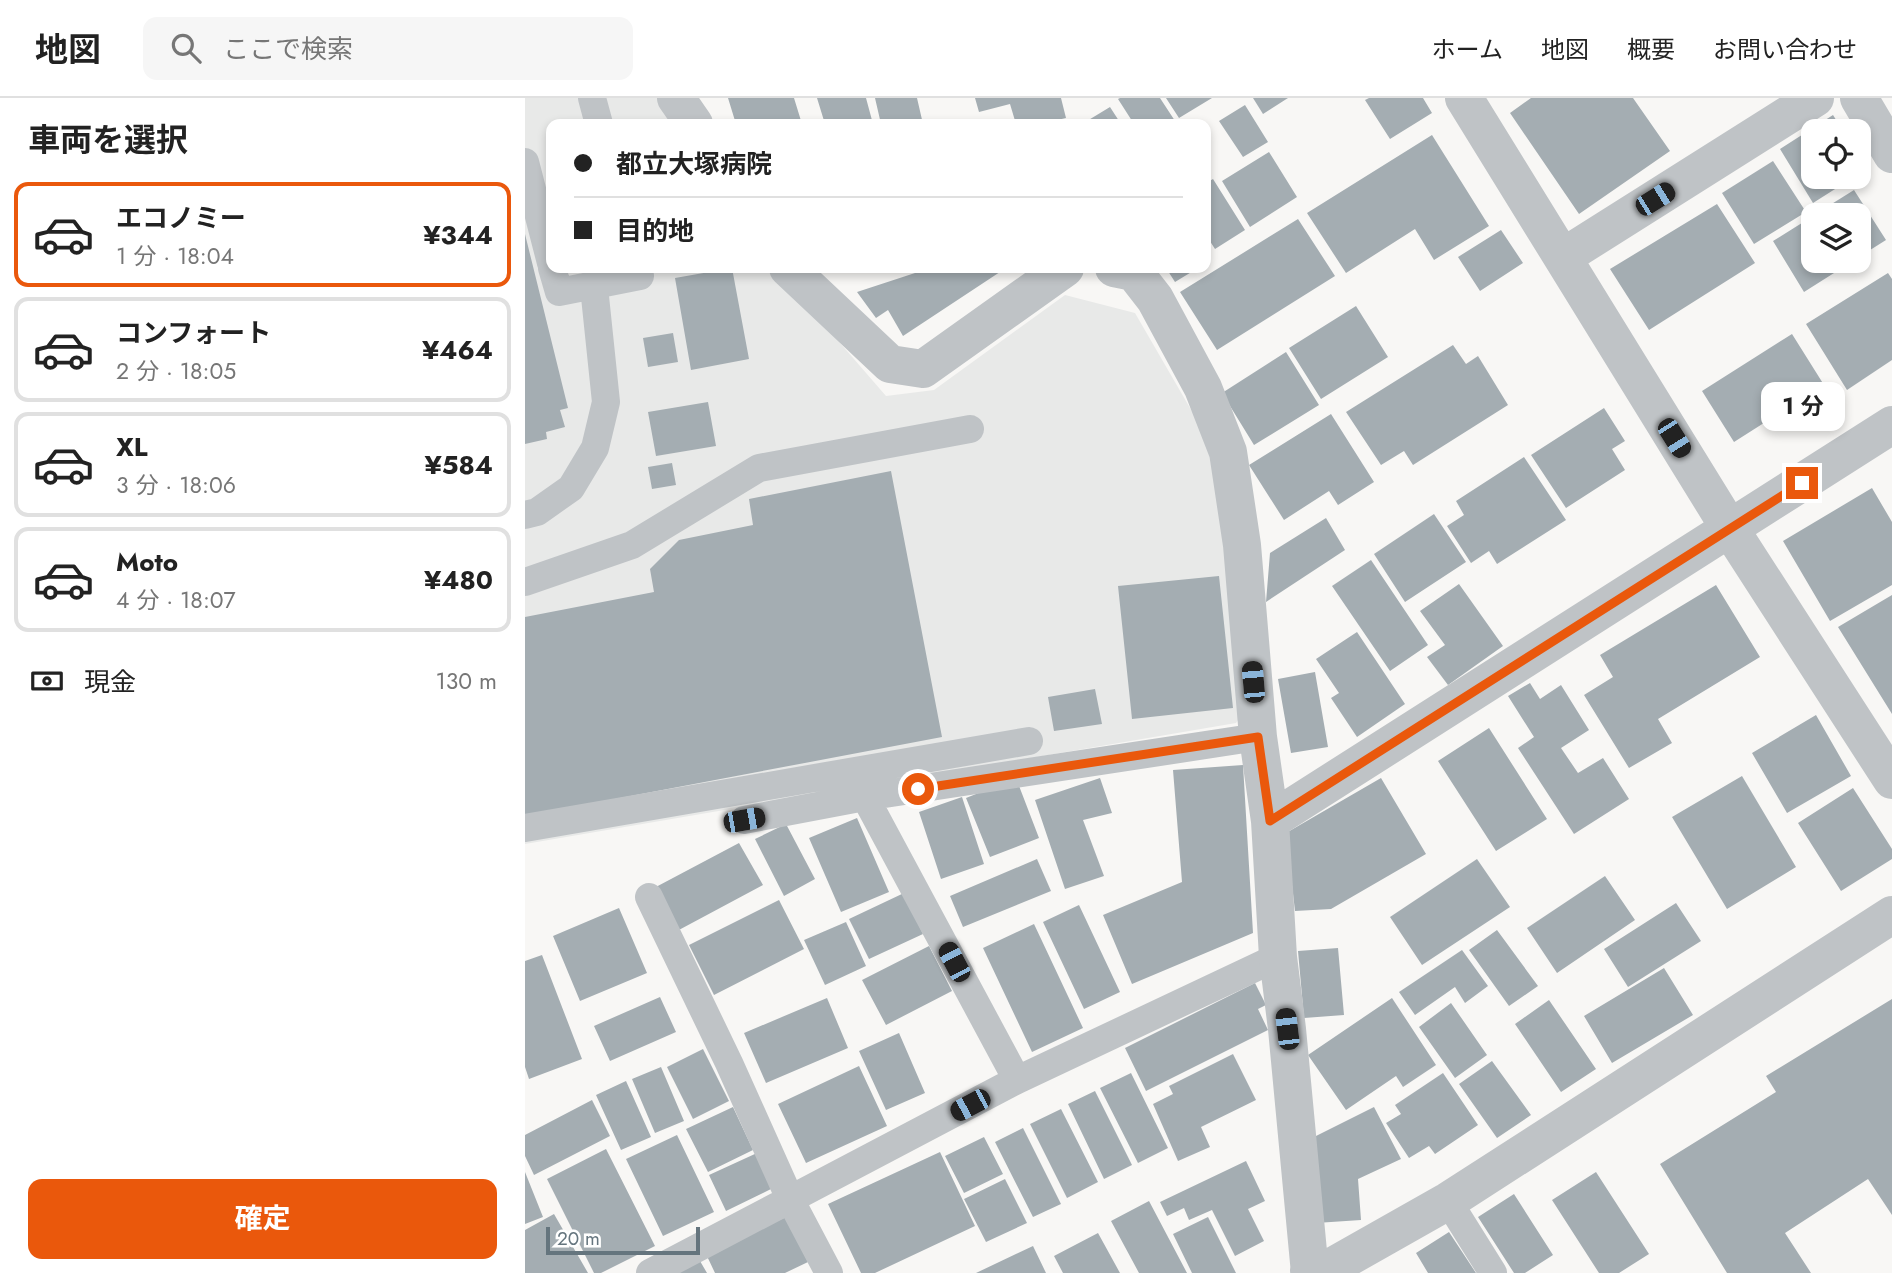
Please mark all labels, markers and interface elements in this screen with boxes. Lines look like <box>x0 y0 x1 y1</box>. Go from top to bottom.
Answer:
search box <box>143 17 633 80</box>
text: 地図 <box>35 26 101 73</box>
icon: search <box>167 29 205 67</box>
text: ここで検索 <box>223 30 353 68</box>
text: ホーム <box>1432 32 1503 67</box>
text: 地図 <box>1541 32 1589 67</box>
text: 概要 <box>1627 32 1675 67</box>
text: お問い合わせ <box>1713 32 1857 67</box>
text: 車両を選択 <box>28 117 188 163</box>
map controls <box>1801 119 1871 273</box>
button: locate <box>1801 119 1871 189</box>
text: 都立大塚病院 <box>616 145 772 183</box>
car <box>1632 179 1679 219</box>
text: エコノミー <box>116 199 246 237</box>
icon: car <box>32 203 95 266</box>
button: layers <box>1801 203 1871 273</box>
text: 目的地 <box>616 212 694 250</box>
text: ¥344 <box>423 216 493 254</box>
text: 1 分 · 18:04 <box>116 239 234 273</box>
text: コンフォート <box>116 314 271 352</box>
icon: car <box>32 318 95 381</box>
text: ¥464 <box>422 331 493 369</box>
text: 2 分 · 18:05 <box>116 354 236 388</box>
callout: 1 分 <box>1760 382 1844 430</box>
text: 1 分 <box>1782 389 1824 423</box>
car <box>1654 415 1695 461</box>
text: XL <box>116 428 148 466</box>
icon: car <box>32 433 95 496</box>
text: ¥584 <box>424 446 493 484</box>
route end <box>1786 467 1818 499</box>
text: 3 分 · 18:06 <box>116 468 236 502</box>
text: Moto <box>116 543 178 581</box>
icon: car <box>32 548 95 611</box>
text: ¥480 <box>424 561 493 599</box>
text: 4 分 · 18:07 <box>116 583 236 617</box>
car <box>1241 660 1266 704</box>
icon: cash <box>28 662 66 700</box>
text: 現金 <box>84 663 136 701</box>
text: 130 m <box>435 664 497 698</box>
route start <box>902 773 934 805</box>
car <box>722 806 767 834</box>
car <box>935 939 974 985</box>
car <box>1275 1007 1300 1051</box>
car <box>947 1086 994 1124</box>
button: 確定 <box>28 1179 497 1259</box>
scale bar <box>546 1224 700 1256</box>
text: 20 m <box>557 1225 600 1252</box>

